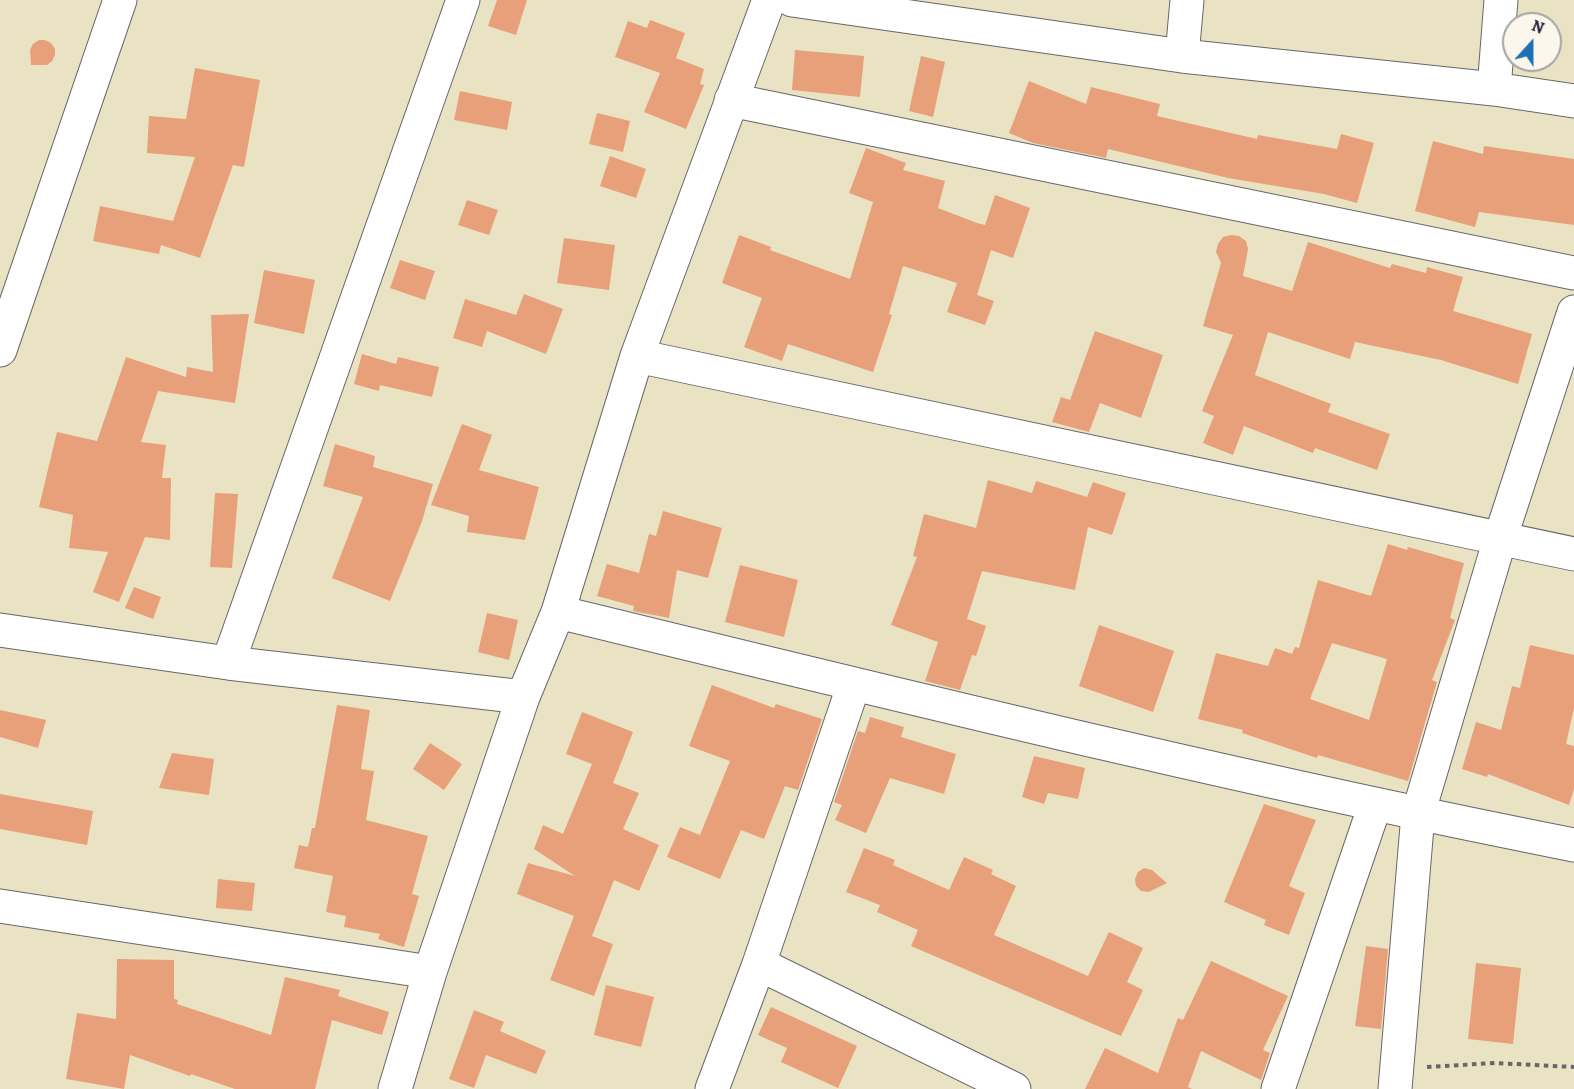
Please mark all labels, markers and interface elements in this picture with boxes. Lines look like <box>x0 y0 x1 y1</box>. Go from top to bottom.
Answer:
north arrow <box>1502 12 1562 72</box>
text: N <box>1528 15 1547 39</box>

